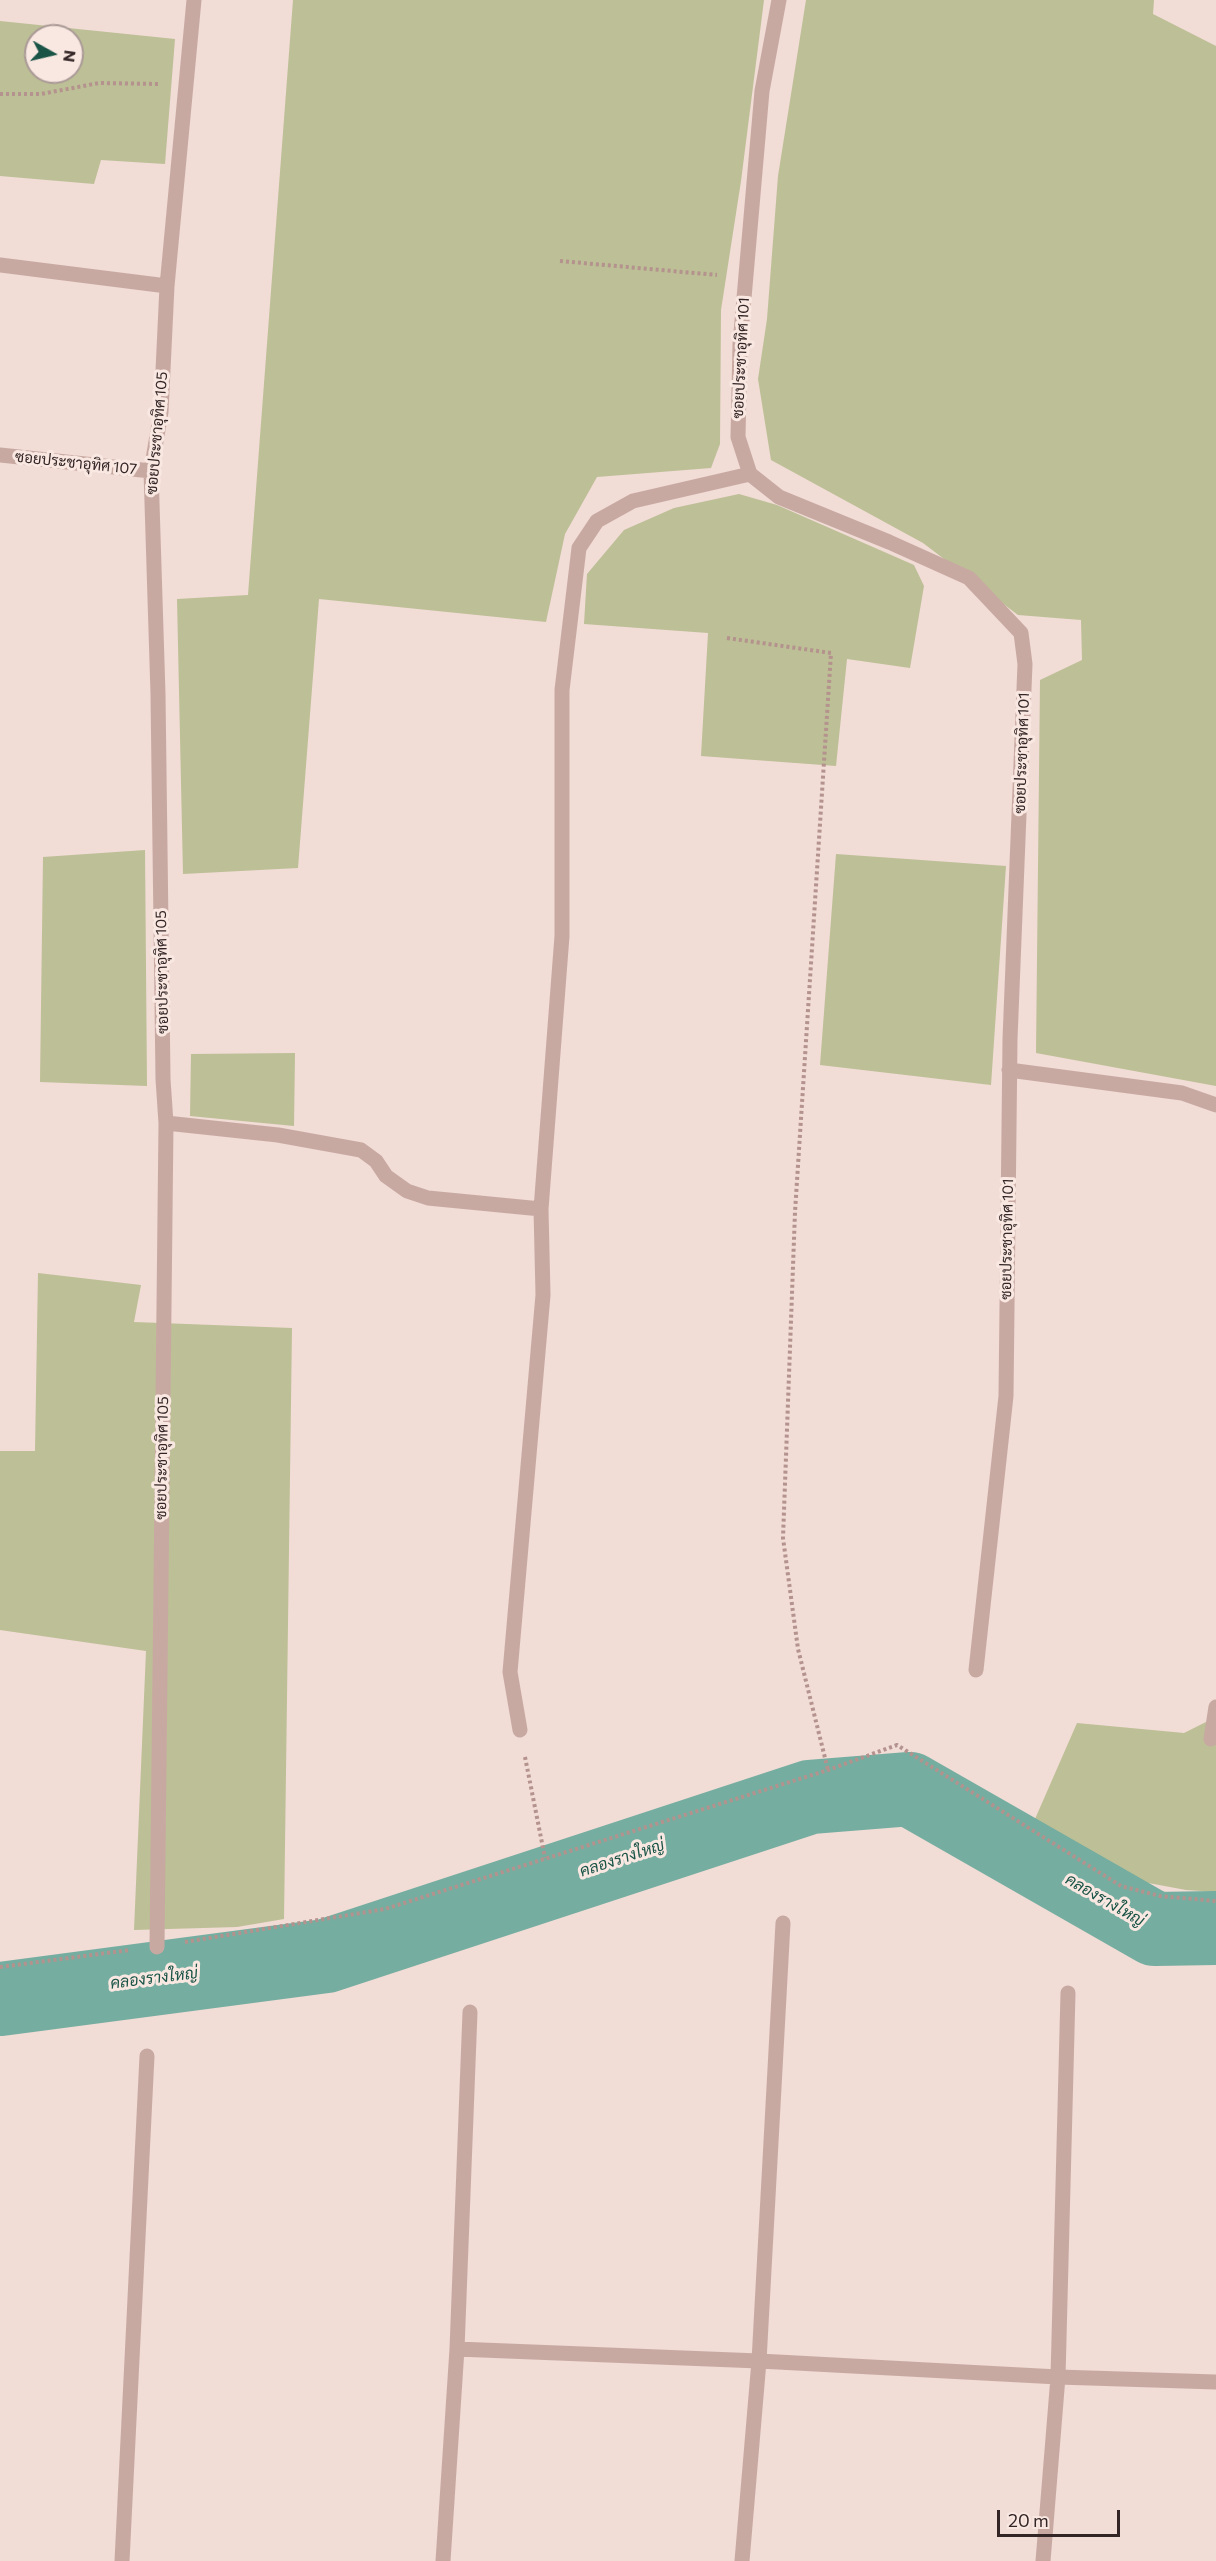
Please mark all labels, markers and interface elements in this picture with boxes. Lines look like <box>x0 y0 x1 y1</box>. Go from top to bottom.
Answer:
north arrow <box>24 24 84 84</box>
text: N <box>60 49 81 64</box>
street label: ซอยประชาอุทิศ 101 <box>729 297 753 419</box>
street label: ซอยประชาอุทิศ 105 <box>143 371 171 495</box>
street label: ซอยประชาอุทิศ 107 <box>14 448 138 478</box>
street label: ซอยประชาอุทิศ 101 <box>1011 692 1033 814</box>
street label: ซอยประชาอุทิศ 105 <box>152 910 172 1034</box>
street label: ซอยประชาอุทิศ 101 <box>997 1178 1017 1300</box>
street label: ซอยประชาอุทิศ 105 <box>152 1396 172 1520</box>
water label: คลองรางใหญ่ <box>577 1835 667 1881</box>
water label: คลองรางใหญ่ <box>1062 1870 1148 1930</box>
water label: คลองรางใหญ่ <box>109 1963 199 1993</box>
scale bar <box>1000 2498 1123 2536</box>
text: 20 m <box>1008 2509 1049 2531</box>

